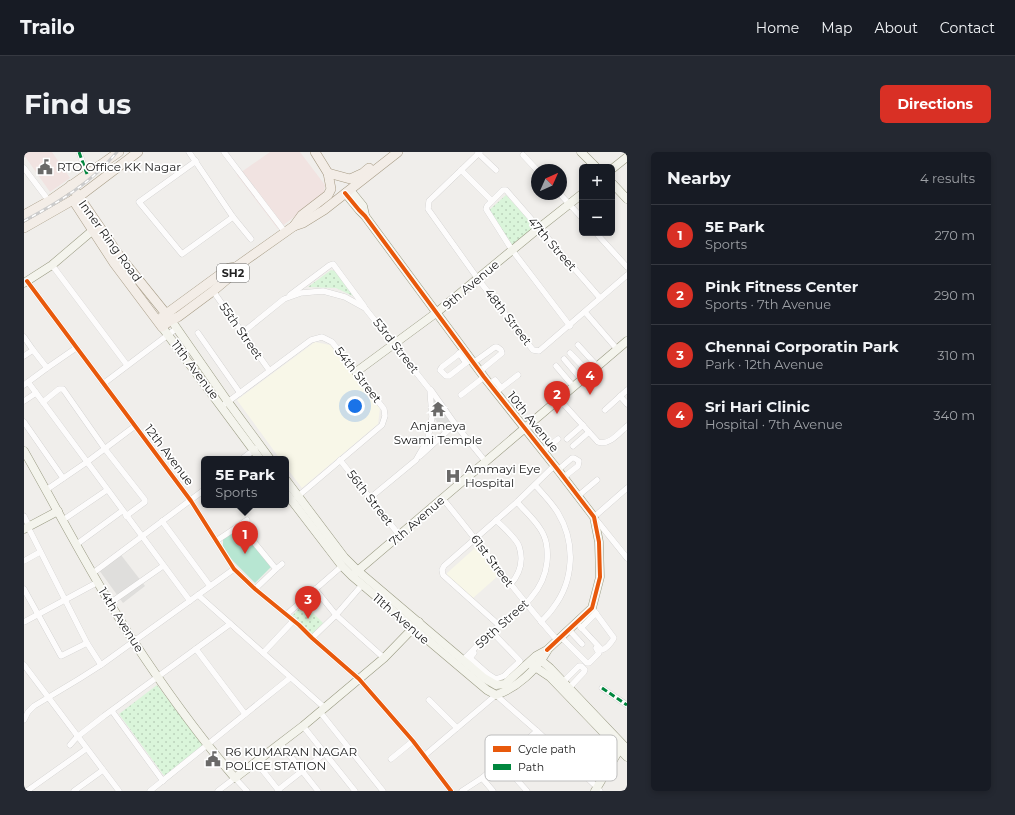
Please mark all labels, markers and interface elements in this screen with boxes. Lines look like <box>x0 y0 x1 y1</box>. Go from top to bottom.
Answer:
text: Trailo <box>20 16 75 39</box>
text: Home <box>756 19 799 37</box>
text: Map <box>821 19 852 37</box>
text: About <box>874 19 918 37</box>
text: Contact <box>940 19 995 37</box>
button: Directions <box>880 85 991 123</box>
text: Find us <box>24 87 131 121</box>
public building icon: RTO Office KK Nagar <box>36 158 54 176</box>
place label: RTO Office KK Nagar <box>57 159 181 174</box>
north arrow <box>531 164 567 200</box>
map controls <box>579 164 615 236</box>
button: + <box>579 164 615 200</box>
text: Nearby <box>667 168 731 188</box>
text: 4 results <box>920 170 975 186</box>
street label: Inner Ring Road <box>76 197 145 285</box>
button: − <box>579 200 615 236</box>
street label: 47th Street <box>525 214 580 274</box>
text: 5E Park <box>705 217 764 236</box>
text: 1 <box>677 227 683 243</box>
text: 270 m <box>934 227 975 243</box>
text: Sports <box>705 236 747 252</box>
street label: 9th Avenue <box>439 257 502 312</box>
road number: SH2 <box>217 264 249 282</box>
text: Pink Fitness Center <box>705 277 858 296</box>
street label: 48th Street <box>482 285 535 348</box>
text: 2 <box>676 287 684 303</box>
text: 290 m <box>934 287 975 303</box>
text: Sports · 7th Avenue <box>705 296 831 312</box>
street label: 55th Street <box>216 299 267 362</box>
street label: 53rd Street <box>370 315 423 376</box>
street label: 11th Avenue <box>168 337 222 402</box>
text: Chennai Corporatin Park <box>705 337 899 356</box>
street label: 54th Street <box>332 344 385 406</box>
text: 3 <box>676 347 684 363</box>
text: 310 m <box>937 347 975 363</box>
text: Park · 12th Avenue <box>705 356 823 372</box>
pin: 4 <box>577 362 603 395</box>
pin: 2 <box>544 381 570 414</box>
street label: 10th Avenue <box>504 388 562 455</box>
your location <box>345 396 365 416</box>
text: Sri Hari Clinic <box>705 397 810 416</box>
temple icon: Anjaneya Swami Temple <box>429 400 447 418</box>
text: 4 <box>676 407 684 423</box>
text: 340 m <box>933 407 975 423</box>
text: Hospital · 7th Avenue <box>705 416 843 432</box>
place label: Anjaneya Swami Temple <box>394 418 482 447</box>
street label: 12th Avenue <box>142 421 197 488</box>
popup <box>201 456 289 508</box>
place label: Ammayi Eye Hospital <box>465 461 540 490</box>
text: 5E Park <box>215 465 275 484</box>
street label: 56th Street <box>344 467 397 529</box>
hospital icon: Ammayi Eye Hospital <box>444 467 462 485</box>
text: Sports <box>215 484 257 500</box>
street label: 7th Avenue <box>386 493 447 549</box>
pin: 1 <box>232 521 258 554</box>
street label: 61st Street <box>468 532 517 590</box>
street label: 14th Avenue <box>96 585 147 655</box>
pin: 3 <box>295 586 321 619</box>
street label: 11th Avenue <box>370 590 433 647</box>
street label: 59th Street <box>472 596 532 651</box>
legend <box>485 735 617 781</box>
text: Cycle path <box>518 742 576 756</box>
place label: R6 KUMARAN NAGAR POLICE STATION <box>225 744 357 773</box>
public building icon: R6 KUMARAN NAGAR POLICE STATION <box>204 750 222 768</box>
text: Path <box>518 760 544 774</box>

